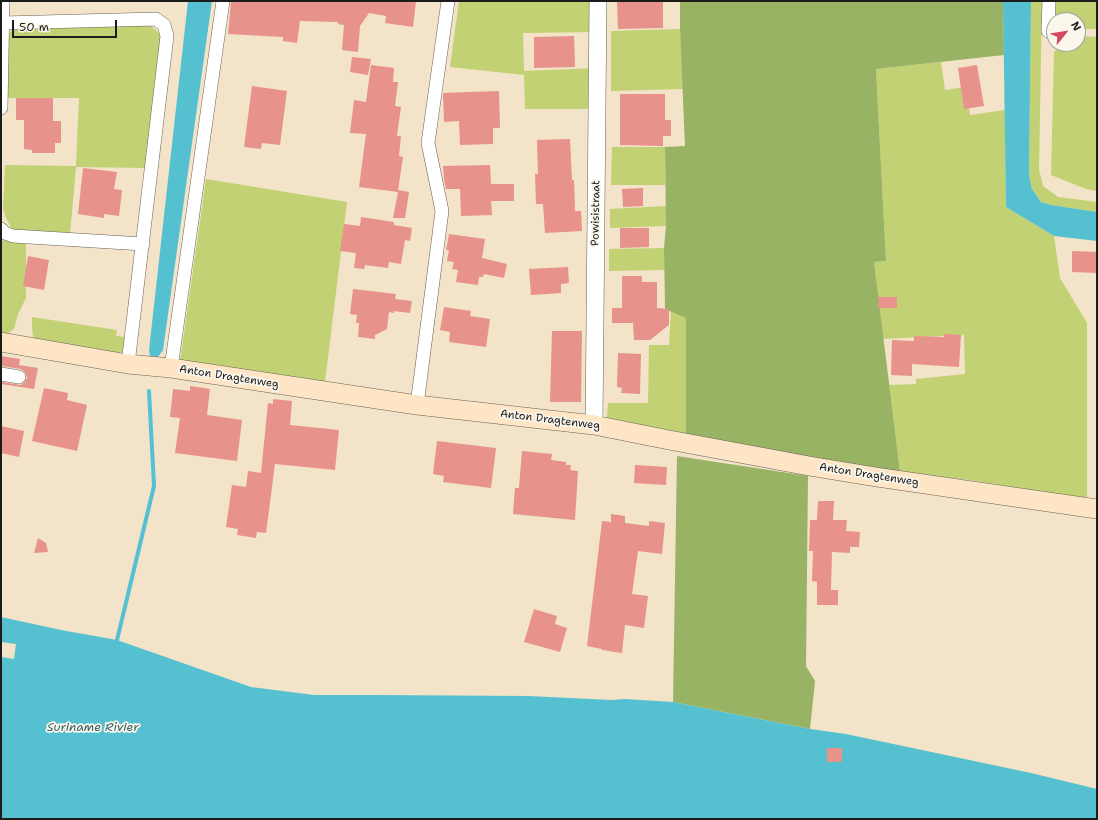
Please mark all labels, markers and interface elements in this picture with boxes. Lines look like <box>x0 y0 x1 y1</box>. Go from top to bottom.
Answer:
scale bar <box>14 12 119 38</box>
north arrow <box>1046 12 1086 52</box>
text: 50 m <box>19 19 49 35</box>
text: N <box>1067 19 1085 34</box>
street label: Powisistraat <box>589 180 603 246</box>
street label: Anton Dragtenweg <box>178 363 280 391</box>
street label: Anton Dragtenweg <box>499 407 601 433</box>
street label: Anton Dragtenweg <box>818 461 920 489</box>
water label: Suriname Rivier <box>47 721 139 735</box>

